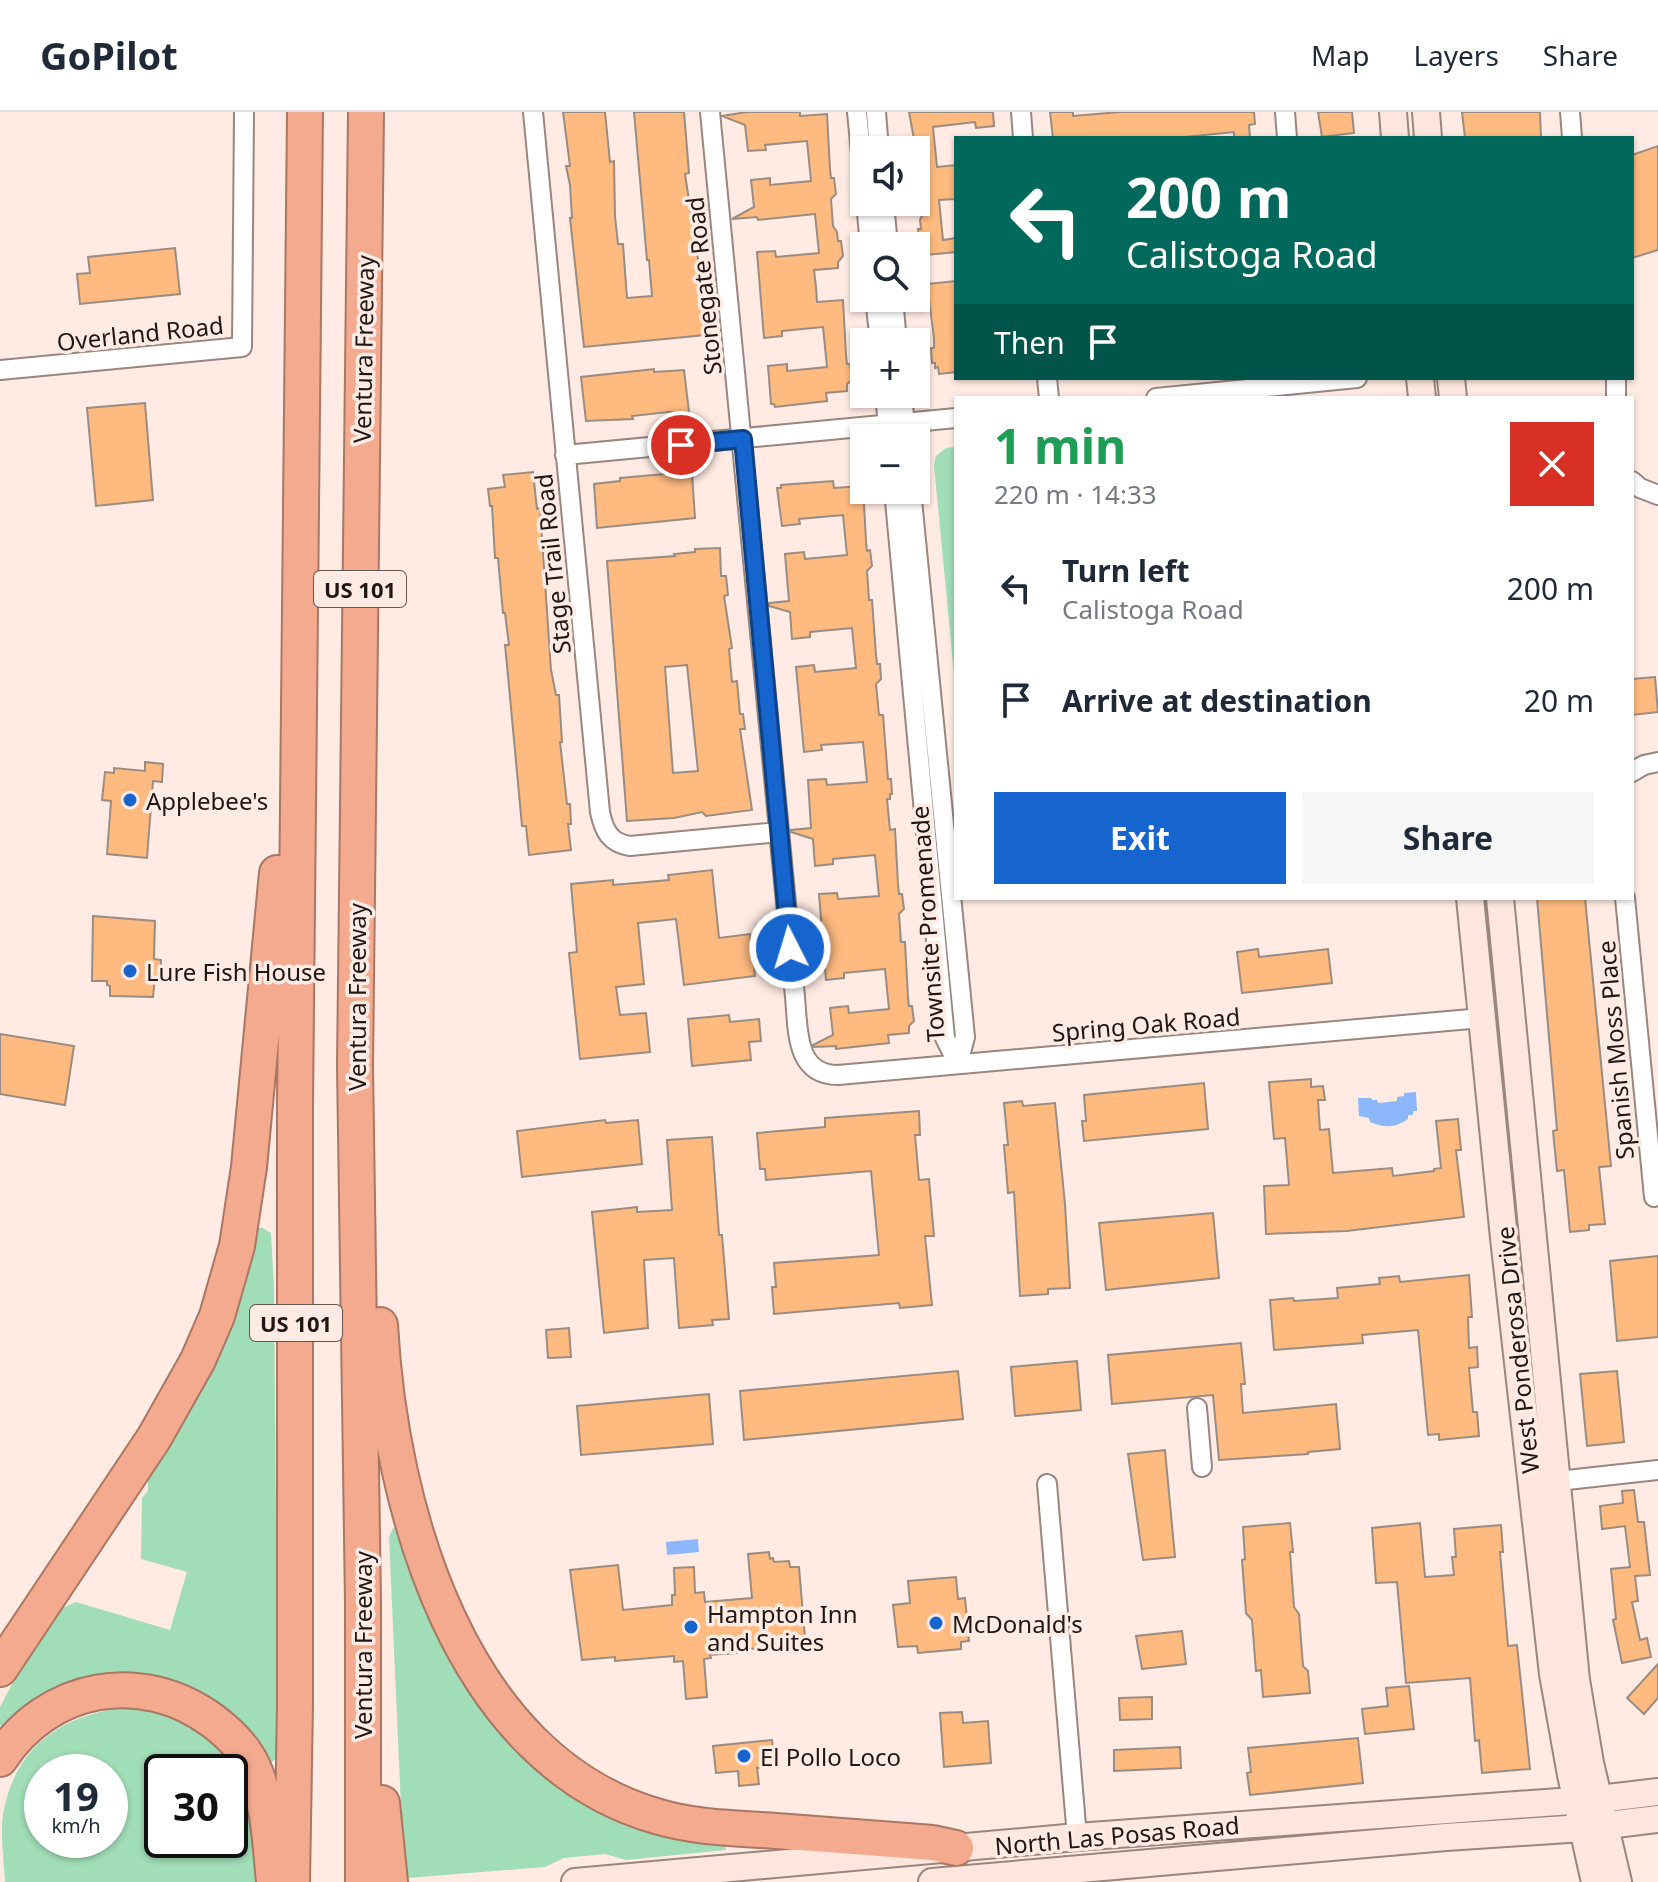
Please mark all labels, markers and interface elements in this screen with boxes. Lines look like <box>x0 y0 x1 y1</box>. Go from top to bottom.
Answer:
text: GoPilot <box>40 29 178 81</box>
text: Map <box>1311 36 1369 74</box>
text: Layers <box>1413 36 1499 74</box>
text: Share <box>1543 36 1618 74</box>
map controls <box>850 136 930 504</box>
button: sound <box>850 136 930 216</box>
text: 200 m <box>1126 158 1291 234</box>
icon: left <box>994 168 1098 272</box>
street label: Stonegate Road <box>677 195 729 377</box>
text: Calistoga Road <box>1126 230 1378 279</box>
button: search <box>850 232 930 312</box>
street label: Ventura Freeway <box>345 254 381 443</box>
street label: Overland Road <box>55 308 225 358</box>
icon: arrive <box>1081 320 1125 364</box>
text: Then <box>994 322 1065 363</box>
button: + <box>850 328 930 408</box>
pin <box>647 411 715 479</box>
text: 1 min <box>994 413 1126 478</box>
button: close <box>1510 422 1594 506</box>
icon: arrive <box>659 423 703 467</box>
button: − <box>850 424 930 504</box>
street label: Stage Trail Road <box>526 472 578 656</box>
text: 220 m · 14:33 <box>994 476 1157 512</box>
text: Turn left <box>1062 550 1190 591</box>
icon: left <box>994 566 1038 610</box>
text: 200 m <box>1507 568 1594 609</box>
road number: US 101 <box>314 571 406 607</box>
text: Calistoga Road <box>1062 591 1244 627</box>
icon: arrive <box>994 678 1038 722</box>
text: Arrive at destination <box>1062 680 1372 721</box>
text: 20 m <box>1524 680 1594 721</box>
place label: Applebee's <box>146 784 268 817</box>
marker: Applebee's <box>121 791 139 809</box>
button: Exit <box>994 792 1286 884</box>
button: Share <box>1302 792 1594 884</box>
street label: Townsite Promenade <box>902 805 952 1043</box>
street label: Ventura Freeway <box>340 902 373 1091</box>
position arrow <box>748 906 832 990</box>
street label: Spanish Moss Place <box>1589 939 1641 1161</box>
place label: Lure Fish House <box>146 955 326 988</box>
marker: Lure Fish House <box>121 962 139 980</box>
street label: Spring Oak Road <box>1051 999 1241 1049</box>
street label: West Ponderosa Drive <box>1488 1225 1546 1475</box>
road number: US 101 <box>250 1305 342 1341</box>
street label: Ventura Freeway <box>346 1550 379 1739</box>
place label: Hampton Inn and Suites <box>707 1597 858 1658</box>
place label: McDonald's <box>952 1607 1083 1640</box>
marker: McDonald's <box>927 1614 945 1632</box>
marker: Hampton Inn and Suites <box>682 1618 700 1636</box>
place label: El Pollo Loco <box>760 1740 901 1773</box>
marker: El Pollo Loco <box>735 1747 753 1765</box>
speed limit sign: 30 <box>144 1754 248 1858</box>
text: 19 <box>53 1768 99 1823</box>
street label: North Las Posas Road <box>993 1808 1241 1862</box>
text: km/h <box>51 1812 101 1839</box>

